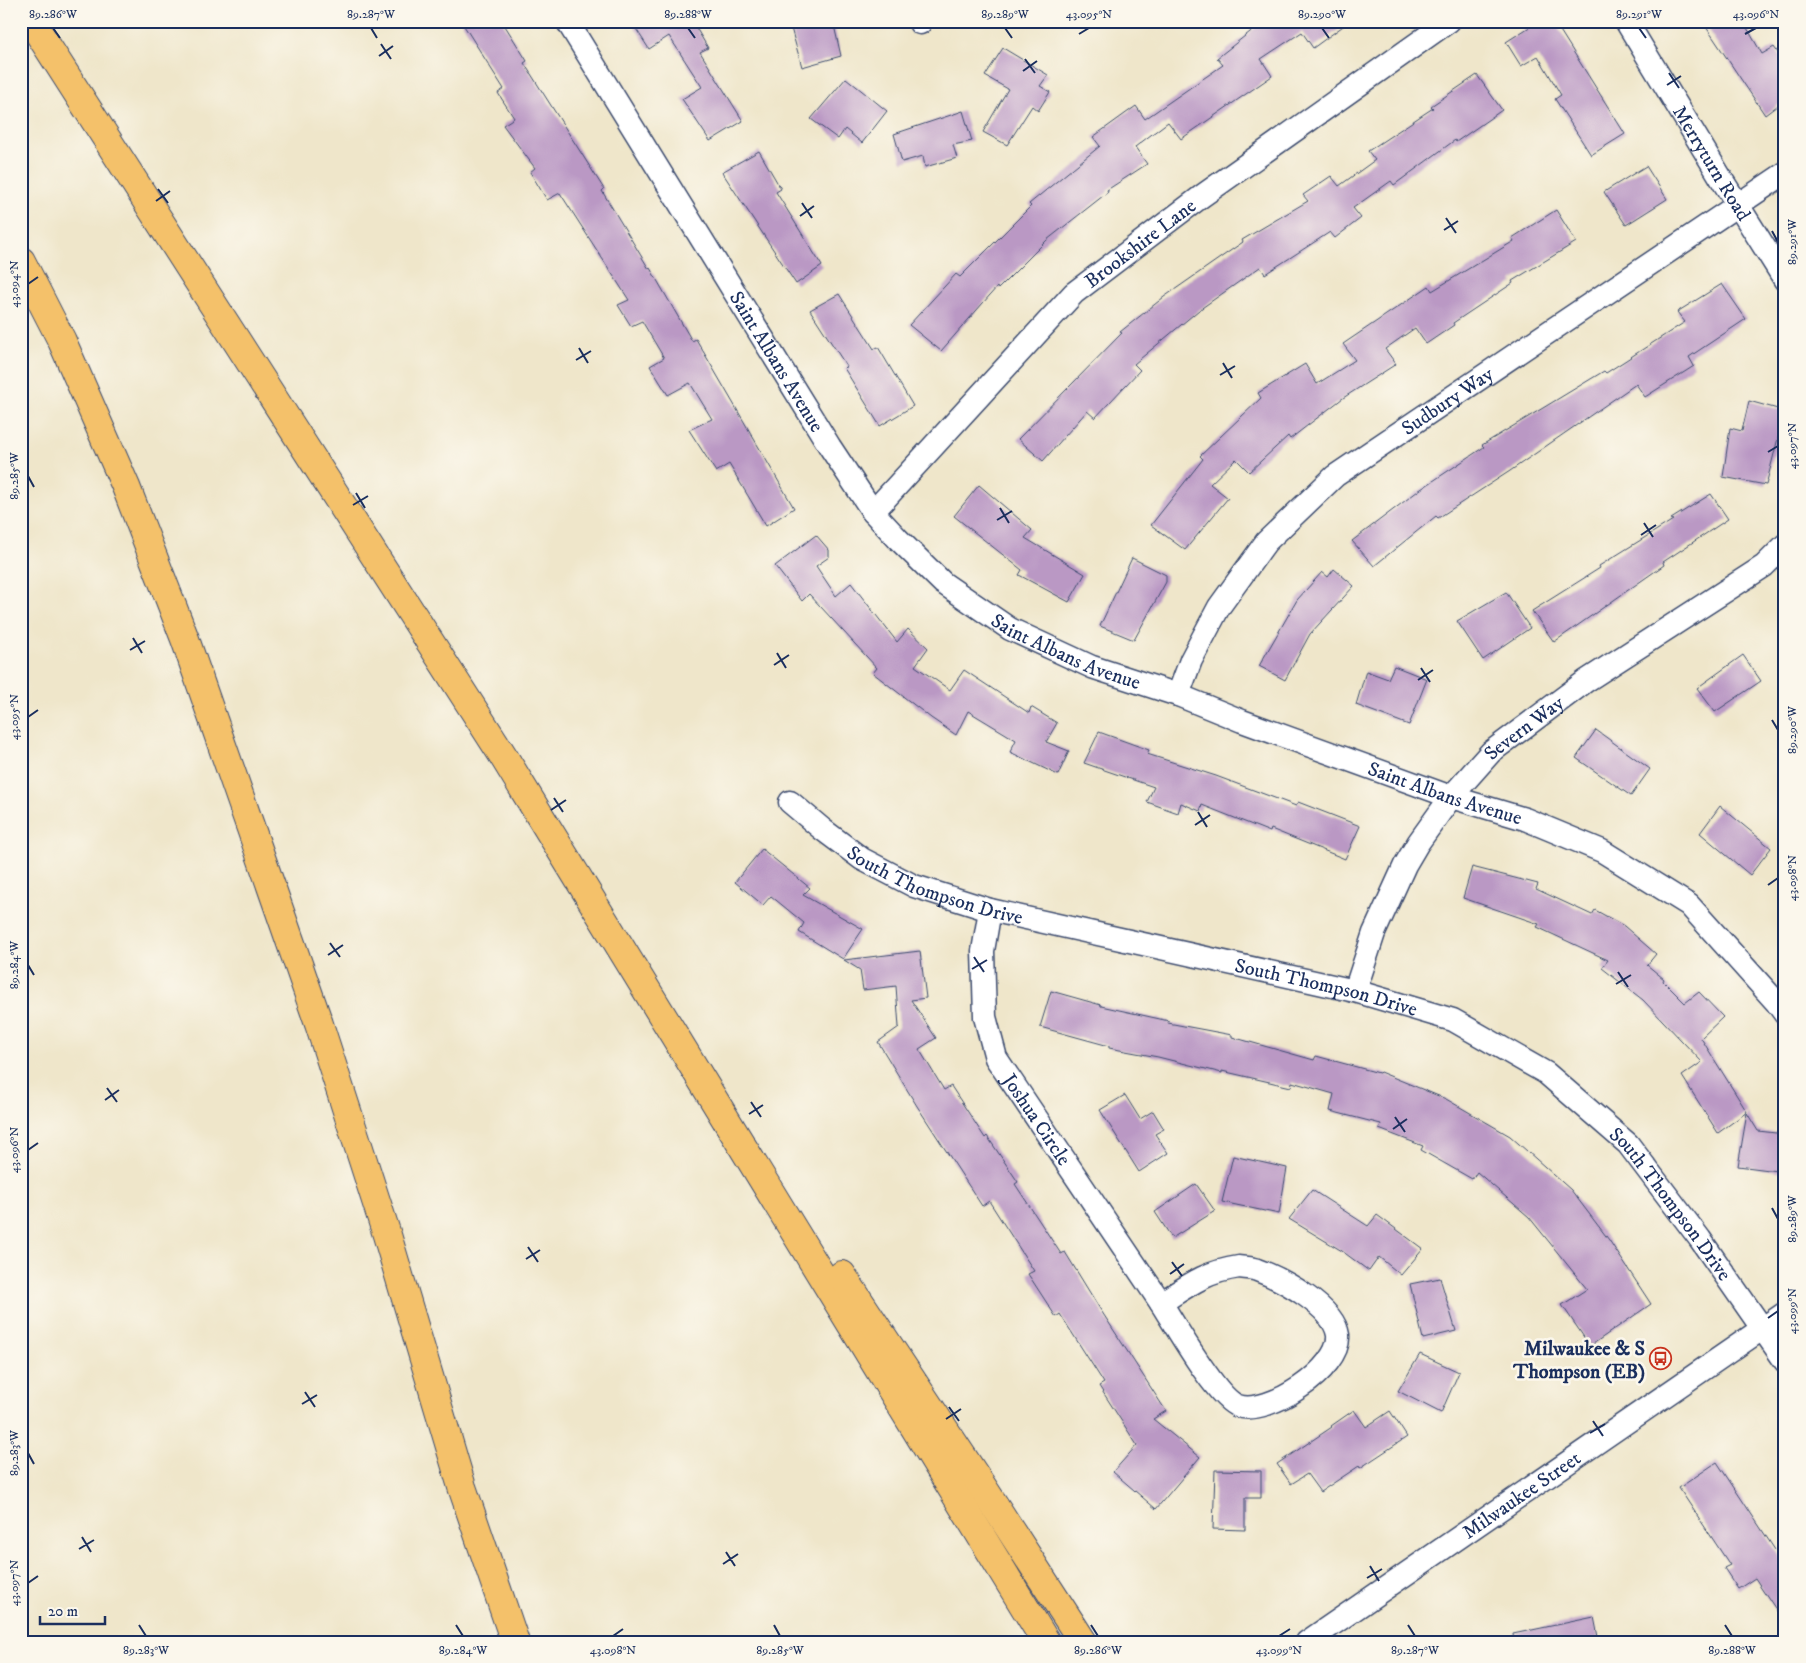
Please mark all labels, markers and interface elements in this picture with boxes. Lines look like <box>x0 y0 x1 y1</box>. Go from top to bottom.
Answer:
text: 89.286°W <box>29 7 78 22</box>
text: 89.287°W <box>347 7 396 22</box>
text: 89.288°W <box>664 7 713 22</box>
text: 89.289°W <box>981 7 1030 22</box>
text: 43.095°N <box>1066 7 1112 22</box>
text: 89.290°W <box>1298 7 1347 22</box>
text: 89.291°W <box>1616 7 1663 22</box>
text: 43.096°N <box>1733 7 1779 22</box>
street label: Merryturn Road <box>1666 102 1756 226</box>
street label: Brookshire Lane <box>1080 194 1202 294</box>
text: 89.291°W <box>1785 218 1800 265</box>
text: 43.094°N <box>7 260 22 308</box>
street label: Saint Albans Avenue <box>723 287 829 437</box>
street label: Sudbury Way <box>1397 362 1499 442</box>
text: 43.097°N <box>1785 423 1800 469</box>
text: 89.285°W <box>7 451 22 500</box>
street label: Saint Albans Avenue <box>986 609 1143 696</box>
street label: Severn Way <box>1479 691 1570 766</box>
text: 43.095°N <box>7 694 22 740</box>
text: 89.290°W <box>1785 705 1800 754</box>
street label: Saint Albans Avenue <box>1364 757 1525 831</box>
street label: South Thompson Drive <box>841 841 1025 931</box>
text: 43.098°N <box>1785 855 1800 901</box>
text: 89.284°W <box>7 940 22 989</box>
street label: South Thompson Drive <box>1232 954 1420 1023</box>
street label: Joshua Circle <box>995 1068 1076 1171</box>
street label: South Thompson Drive <box>1603 1122 1736 1286</box>
text: 43.096°N <box>7 1127 22 1173</box>
text: 89.289°W <box>1785 1194 1800 1243</box>
text: 43.099°N <box>1785 1288 1800 1334</box>
place label: Milwaukee & S Thompson (EB) <box>1512 1337 1645 1385</box>
bus stop icon: Milwaukee & S Thompson (EB) <box>1649 1347 1673 1371</box>
text: 89.283°W <box>7 1429 22 1476</box>
street label: Milwaukee Street <box>1458 1446 1586 1545</box>
text: 43.097°N <box>7 1560 22 1606</box>
scale bar <box>40 1593 105 1625</box>
text: 20 m <box>48 1602 78 1621</box>
text: 89.283°W <box>123 1643 170 1658</box>
text: 89.284°W <box>439 1643 488 1658</box>
text: 43.098°N <box>590 1643 636 1658</box>
text: 89.285°W <box>756 1643 805 1658</box>
text: 89.286°W <box>1074 1643 1123 1658</box>
text: 43.099°N <box>1256 1643 1302 1658</box>
text: 89.287°W <box>1391 1643 1440 1658</box>
text: 89.288°W <box>1708 1643 1757 1658</box>

